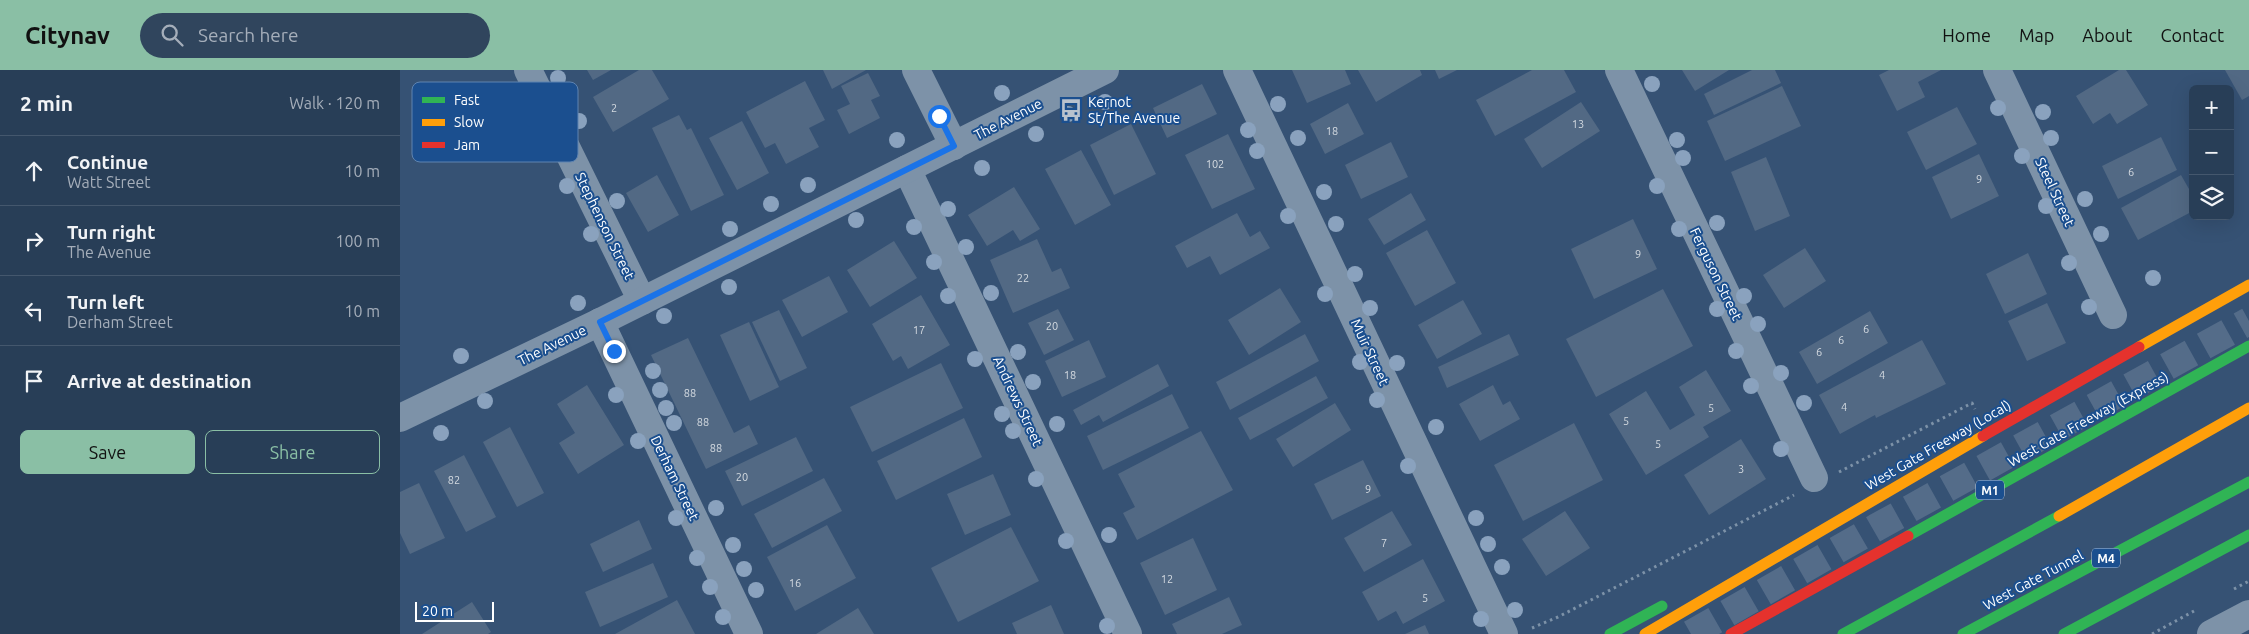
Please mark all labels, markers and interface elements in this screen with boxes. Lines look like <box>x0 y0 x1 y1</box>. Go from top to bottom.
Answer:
search box <box>140 13 490 58</box>
icon: search <box>158 21 186 49</box>
text: Citynav <box>25 22 110 49</box>
text: Search here <box>198 24 298 46</box>
text: Home <box>1942 25 1991 45</box>
text: Map <box>2019 25 2054 45</box>
text: About <box>2082 25 2132 45</box>
text: Contact <box>2160 25 2224 45</box>
legend <box>412 82 578 162</box>
map controls <box>2189 85 2234 220</box>
button: + <box>2189 85 2234 130</box>
text: 2 min <box>20 91 73 115</box>
text: Fast <box>454 92 480 108</box>
text: Walk · 120 m <box>289 94 380 112</box>
place label: Kernot St/The Avenue <box>1088 94 1180 126</box>
street label: The Avenue <box>971 95 1045 143</box>
bus stop icon: Kernot St/The Avenue <box>1058 97 1084 123</box>
house number: 2 <box>611 102 617 114</box>
route start <box>928 105 951 128</box>
text: Slow <box>454 114 484 130</box>
house number: 13 <box>1572 118 1584 130</box>
house number: 18 <box>1326 125 1338 137</box>
button: − <box>2189 130 2234 175</box>
text: Jam <box>454 137 480 153</box>
text: Continue <box>67 151 148 173</box>
street label: Steel Street <box>2032 155 2078 229</box>
icon: ahead <box>20 157 48 185</box>
house number: 102 <box>1206 158 1224 170</box>
text: 10 m <box>344 162 380 180</box>
house number: 6 <box>2128 166 2134 178</box>
street label: Stephenson Street <box>572 170 638 283</box>
text: Watt Street <box>67 173 151 191</box>
house number: 9 <box>1976 173 1982 185</box>
button: layers <box>2189 175 2234 220</box>
text: Turn right <box>67 221 155 243</box>
street label: Ferguson Street <box>1687 225 1746 323</box>
icon: right <box>20 227 48 255</box>
text: 100 m <box>335 232 380 250</box>
text: The Avenue <box>67 243 151 261</box>
house number: 9 <box>1635 248 1641 260</box>
house number: 22 <box>1017 272 1029 284</box>
text: Turn left <box>67 291 145 313</box>
icon: left <box>20 297 48 325</box>
text: 10 m <box>344 302 380 320</box>
text: Derham Street <box>67 313 173 331</box>
street label: Muir Street <box>1348 316 1392 388</box>
house number: 20 <box>1046 320 1058 332</box>
street label: The Avenue <box>515 322 589 368</box>
house number: 6 <box>1863 323 1869 335</box>
house number: 17 <box>913 324 925 336</box>
house number: 6 <box>1838 334 1844 346</box>
route end <box>603 340 626 363</box>
house number: 6 <box>1816 346 1822 358</box>
street label: Andrews Street <box>990 353 1046 449</box>
icon: arrive <box>20 367 48 395</box>
street label: West Gate Freeway (Express) <box>2005 368 2171 470</box>
house number: 18 <box>1064 369 1076 381</box>
house number: 4 <box>1879 369 1885 381</box>
text: Arrive at destination <box>67 370 252 392</box>
house number: 88 <box>684 387 696 399</box>
street label: West Gate Freeway (Local) <box>1862 397 2014 493</box>
house number: 4 <box>1841 401 1847 413</box>
house number: 5 <box>1708 402 1714 414</box>
house number: 5 <box>1623 415 1629 427</box>
house number: 88 <box>697 416 709 428</box>
button: Save <box>20 430 195 474</box>
button: Share <box>205 430 380 474</box>
street label: Derham Street <box>648 433 703 524</box>
house number: 5 <box>1655 438 1661 450</box>
house number: 88 <box>710 442 722 454</box>
house number: 3 <box>1738 463 1744 475</box>
house number: 20 <box>736 471 748 483</box>
house number: 82 <box>448 474 460 486</box>
road number: M1 <box>1976 480 2004 500</box>
house number: 9 <box>1365 483 1371 495</box>
house number: 7 <box>1381 537 1387 549</box>
street label: West Gate Tunnel <box>1980 547 2086 613</box>
road number: M4 <box>2092 548 2120 568</box>
house number: 12 <box>1161 573 1173 585</box>
house number: 16 <box>789 577 801 589</box>
house number: 5 <box>1422 592 1428 604</box>
scale bar <box>415 599 494 622</box>
text: 20 m <box>422 603 453 619</box>

